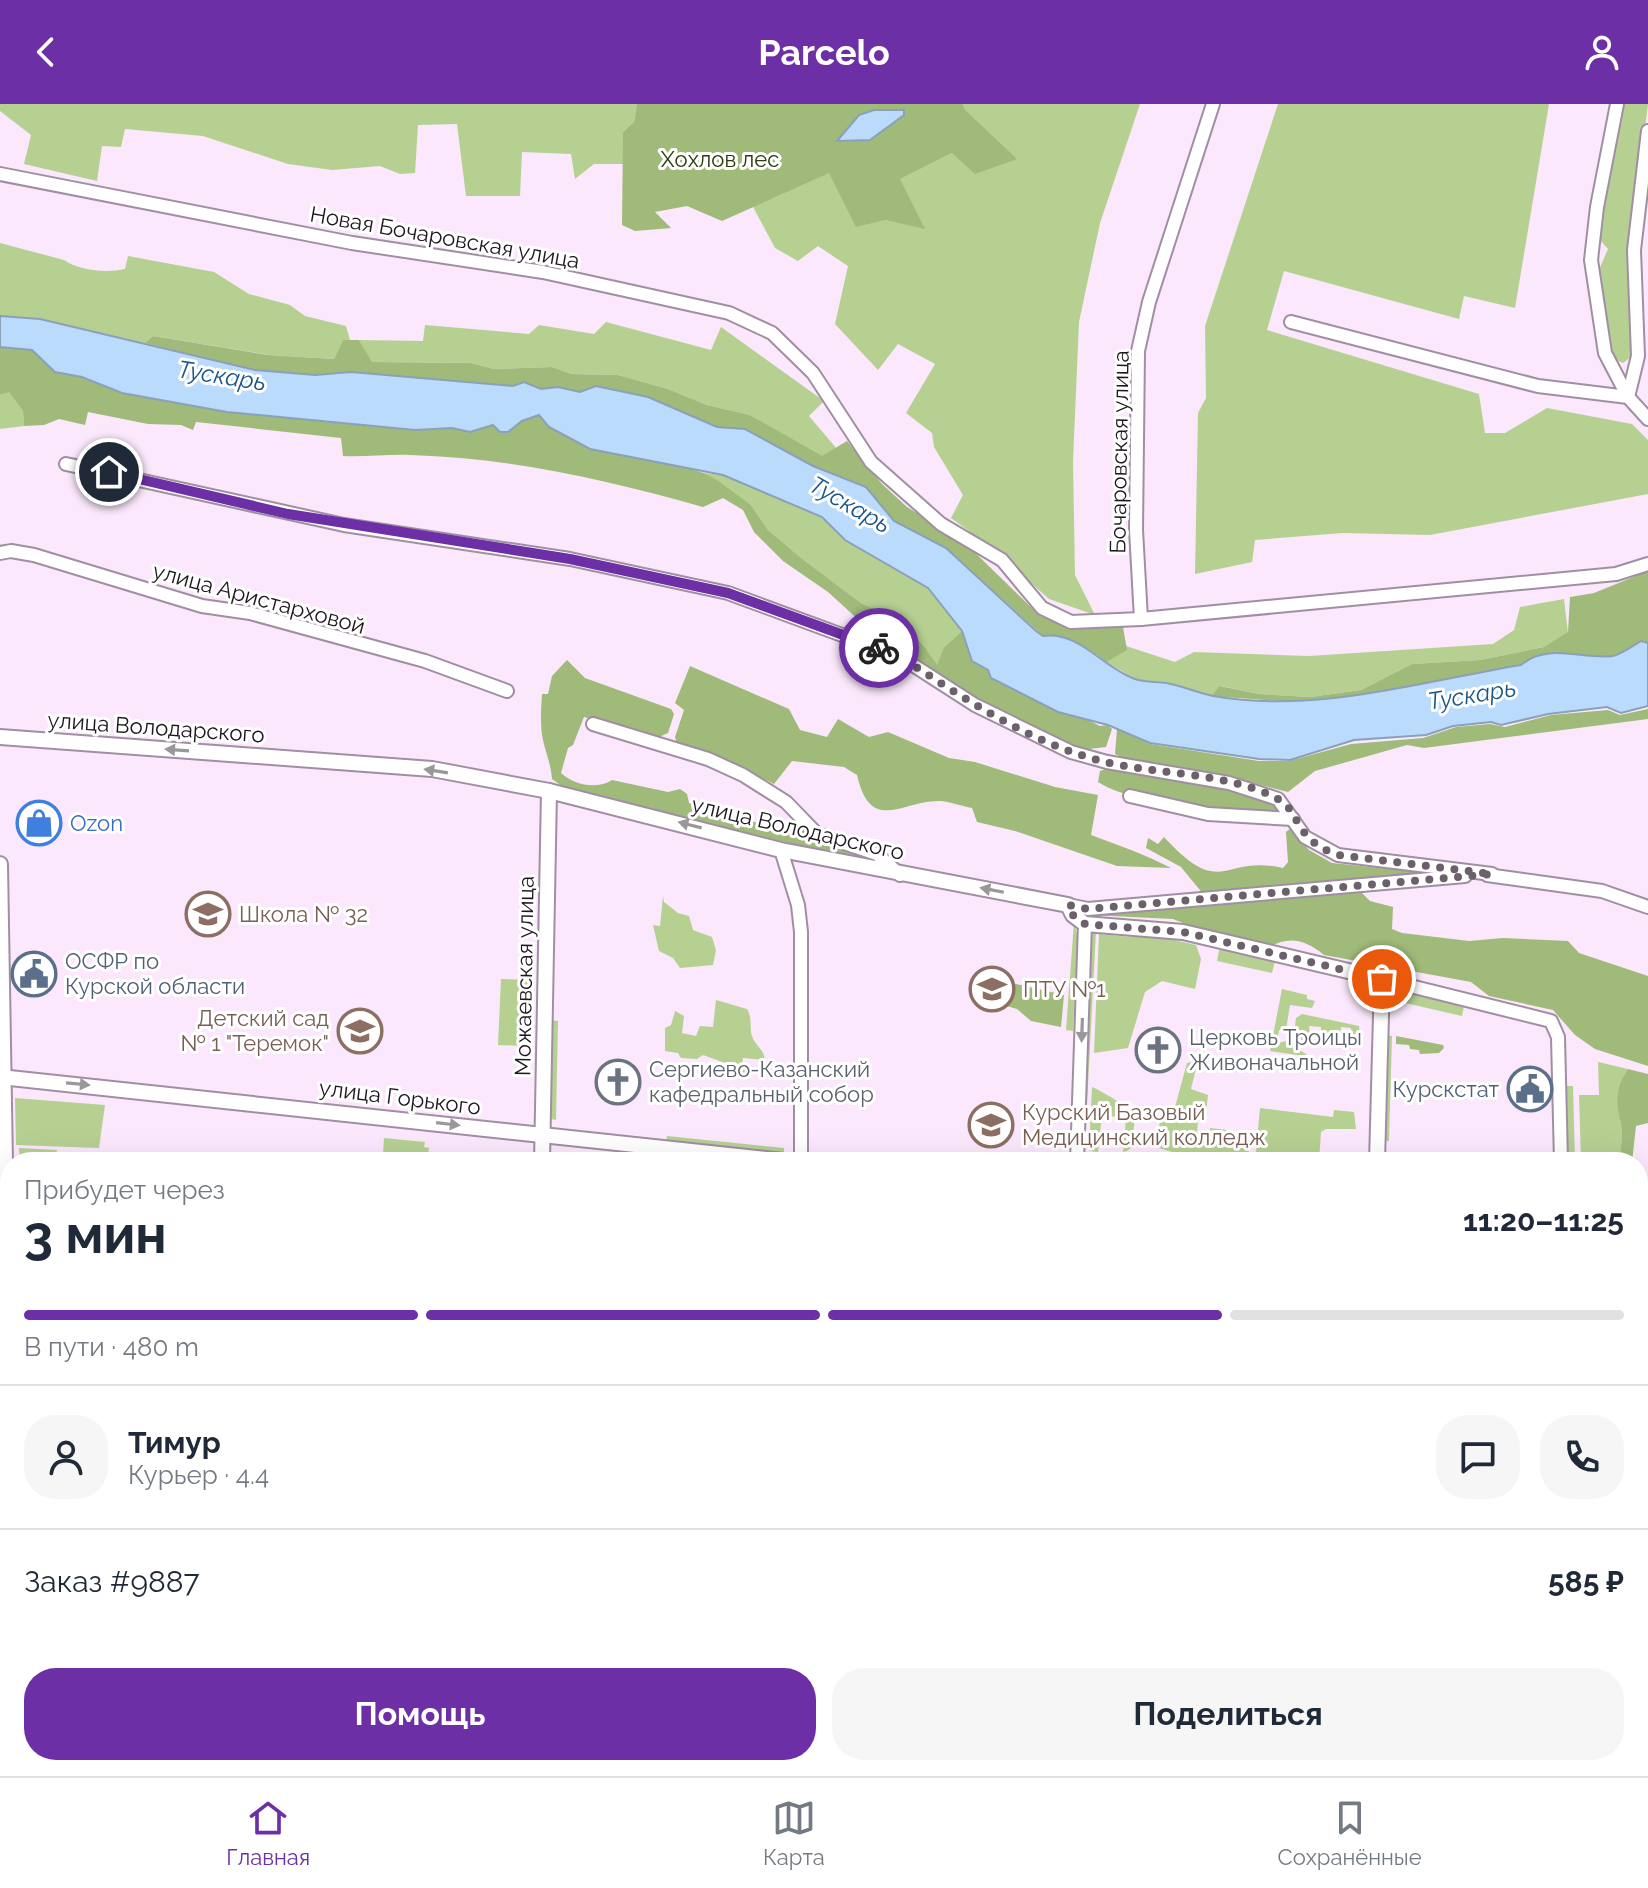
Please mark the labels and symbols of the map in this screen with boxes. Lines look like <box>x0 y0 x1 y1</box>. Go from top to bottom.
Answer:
park label: Хохлов лес <box>661 146 779 172</box>
street label: Новая Бочаровская улица <box>308 200 582 274</box>
street label: Бочаровская улица <box>1104 350 1134 554</box>
water label: Тускарь <box>176 354 268 397</box>
pin <box>75 438 143 506</box>
water label: Тускарь <box>804 470 896 539</box>
street label: улица Аристарховой <box>150 557 368 639</box>
courier <box>839 608 919 688</box>
water label: Тускарь <box>1426 673 1518 716</box>
street label: улица Володарского <box>47 706 265 748</box>
one-way arrow <box>164 743 189 756</box>
one-way arrow <box>423 764 448 777</box>
street label: улица Володарского <box>689 791 907 865</box>
shop icon: Ozon <box>15 799 63 847</box>
place label: Ozon <box>70 810 123 836</box>
one-way arrow <box>678 819 703 831</box>
street label: Можаевская улица <box>509 876 539 1076</box>
one-way arrow <box>979 883 1004 896</box>
school or university icon: Школа № 32 <box>184 890 232 938</box>
place label: Школа № 32 <box>239 901 368 927</box>
pin <box>1348 945 1416 1013</box>
place label: ОСФР по Курской области <box>65 948 245 999</box>
public building icon: ОСФР по Курской области <box>10 950 58 998</box>
school or university icon: ПТУ №1 <box>968 965 1016 1013</box>
place label: ПТУ №1 <box>1023 976 1106 1002</box>
place label: Детский сад № 1 "Теремок" <box>181 1005 329 1056</box>
school or university icon: Детский сад № 1 "Теремок" <box>336 1007 384 1055</box>
one-way arrow <box>1076 1018 1089 1043</box>
place label: Церковь Троицы Живоначальной <box>1189 1024 1362 1075</box>
church icon: Церковь Троицы Живоначальной <box>1134 1026 1182 1074</box>
place label: Сергиево-Казанский кафедральный собор <box>649 1056 874 1107</box>
church icon: Сергиево-Казанский кафедральный собор <box>594 1058 642 1106</box>
public building icon: Курскстат <box>1506 1065 1554 1113</box>
street label: улица Горького <box>318 1074 482 1120</box>
place label: Курскстат <box>1393 1076 1500 1102</box>
one-way arrow <box>66 1078 91 1091</box>
place label: Курский Базовый Медицинский колледж <box>1022 1099 1266 1150</box>
school or university icon: Курский Базовый Медицинский колледж <box>967 1101 1015 1149</box>
one-way arrow <box>435 1118 460 1131</box>

